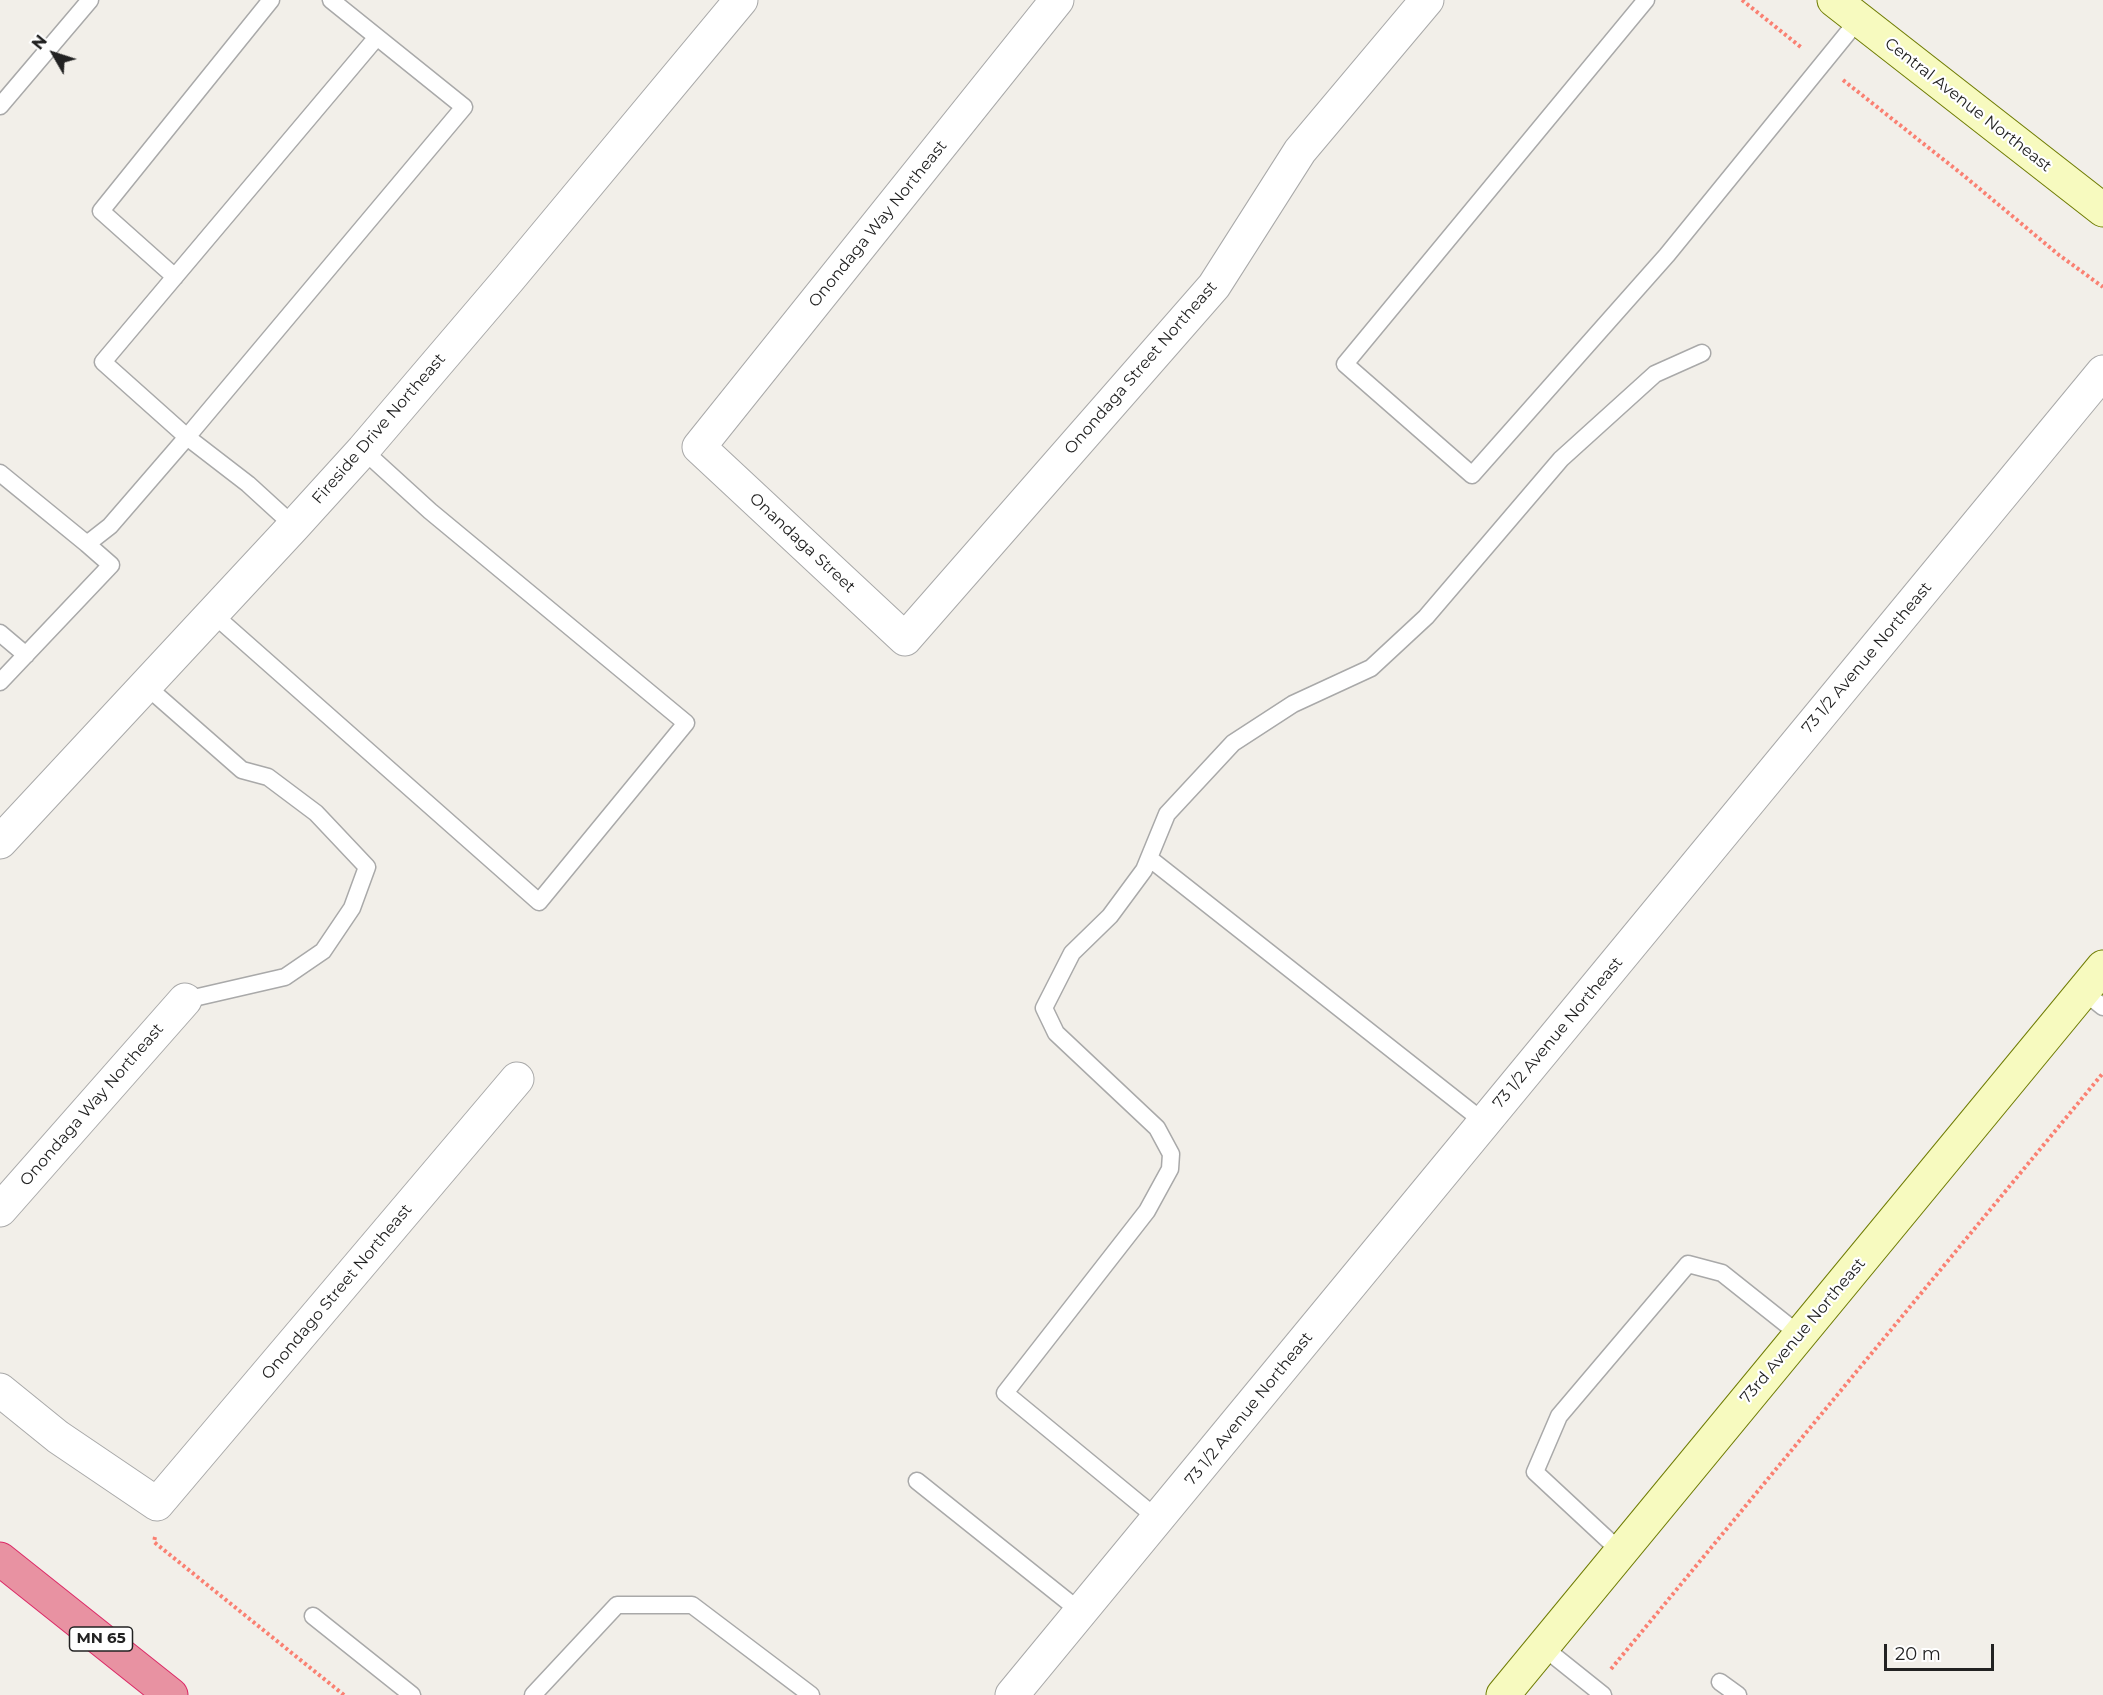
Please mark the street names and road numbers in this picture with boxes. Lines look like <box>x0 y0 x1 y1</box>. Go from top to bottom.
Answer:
street label: Central Avenue Northeast <box>1881 34 2055 176</box>
street label: Onondaga Way Northeast <box>805 137 951 311</box>
street label: Onondaga Street Northeast <box>1061 278 1221 458</box>
street label: Fireside Drive Northeast <box>308 350 450 508</box>
street label: Onandaga Street <box>745 489 859 597</box>
street label: 73 1/2 Avenue Northeast <box>1798 578 1936 738</box>
street label: 73 1/2 Avenue Northeast <box>1489 953 1627 1113</box>
street label: Onondaga Way Northeast <box>16 1020 168 1190</box>
street label: Onondago Street Northeast <box>258 1200 416 1384</box>
street label: 73rd Avenue Northeast <box>1736 1254 1870 1408</box>
street label: 73 1/2 Avenue Northeast <box>1181 1328 1317 1490</box>
road number: MN 65 <box>70 1627 132 1651</box>

